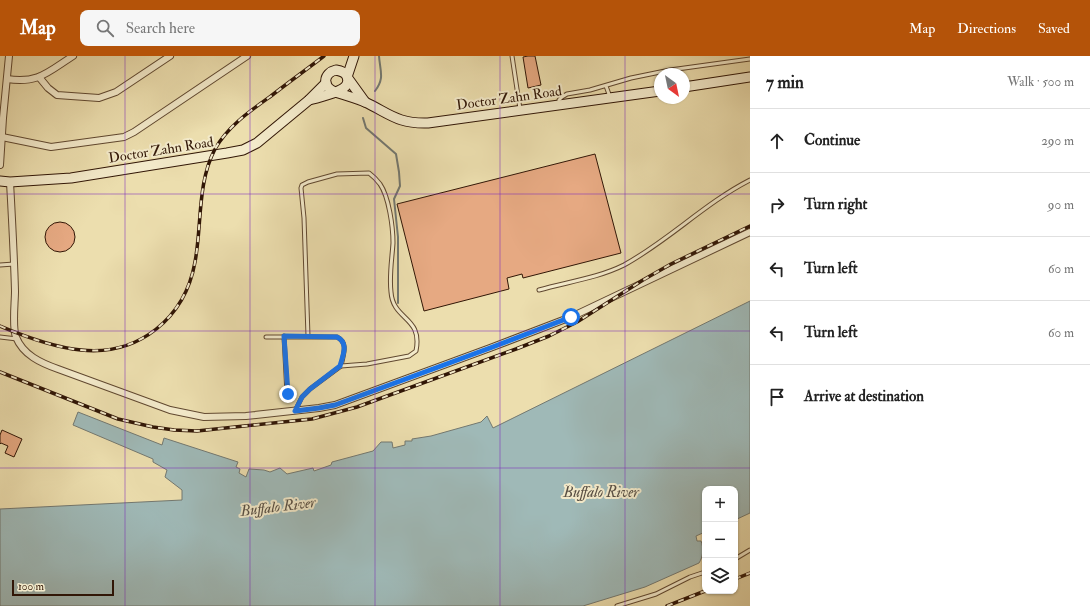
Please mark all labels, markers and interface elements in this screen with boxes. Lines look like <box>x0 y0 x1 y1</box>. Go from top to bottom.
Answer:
search box <box>80 10 360 46</box>
text: Map <box>20 16 56 40</box>
icon: search <box>94 17 116 39</box>
text: Search here <box>126 19 195 38</box>
text: Map <box>909 20 935 37</box>
text: Directions <box>957 20 1016 37</box>
text: Saved <box>1038 20 1070 37</box>
north arrow <box>654 68 690 104</box>
text: 7 min <box>766 72 804 93</box>
text: Walk · 500 m <box>1007 74 1074 90</box>
street label: Doctor Zahn Road <box>455 82 563 114</box>
icon: ahead <box>766 130 788 152</box>
text: Continue <box>804 131 860 150</box>
street label: Doctor Zahn Road <box>107 133 215 167</box>
text: 290 m <box>1041 133 1074 149</box>
icon: right <box>766 194 788 216</box>
text: Turn right <box>804 195 867 214</box>
text: 90 m <box>1048 197 1074 213</box>
icon: left <box>766 258 788 280</box>
text: Turn left <box>804 259 858 278</box>
text: 60 m <box>1048 261 1074 277</box>
route start <box>562 308 580 326</box>
icon: left <box>766 322 788 344</box>
text: Turn left <box>804 323 858 342</box>
text: 60 m <box>1048 325 1074 341</box>
route end <box>279 385 297 403</box>
icon: arrive <box>766 386 788 408</box>
text: Arrive at destination <box>804 387 924 406</box>
water label: Buffalo River <box>562 483 640 502</box>
map controls <box>702 486 738 594</box>
button: + <box>702 486 738 522</box>
water label: Buffalo River <box>238 493 318 521</box>
button: − <box>702 522 738 558</box>
button: layers <box>702 558 738 594</box>
scale bar <box>12 578 114 597</box>
text: 100 m <box>18 580 44 593</box>

